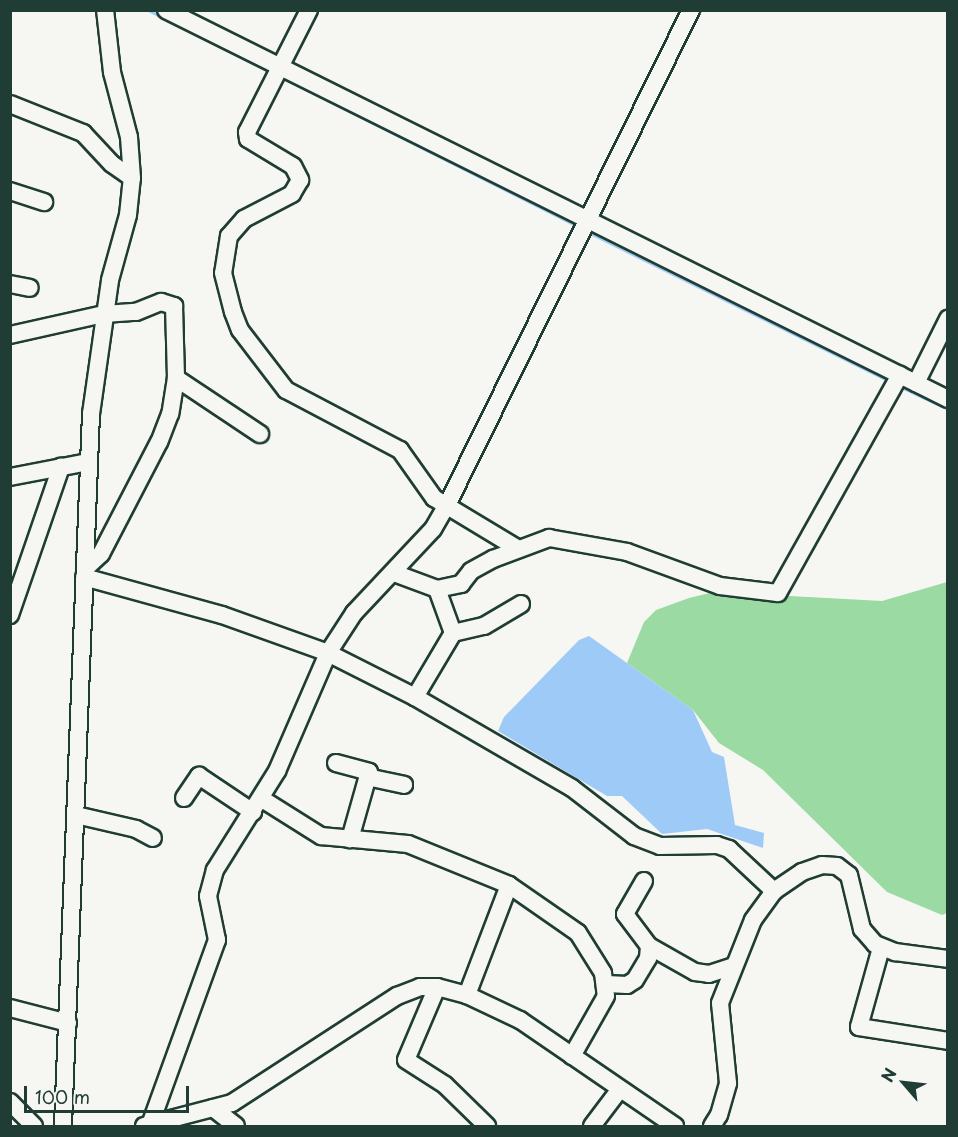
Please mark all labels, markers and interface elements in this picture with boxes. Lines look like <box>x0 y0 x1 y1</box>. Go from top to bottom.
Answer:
north arrow <box>874 1053 934 1113</box>
text: N <box>875 1063 902 1086</box>
scale bar <box>27 1074 192 1112</box>
text: 100 m <box>35 1083 90 1110</box>

